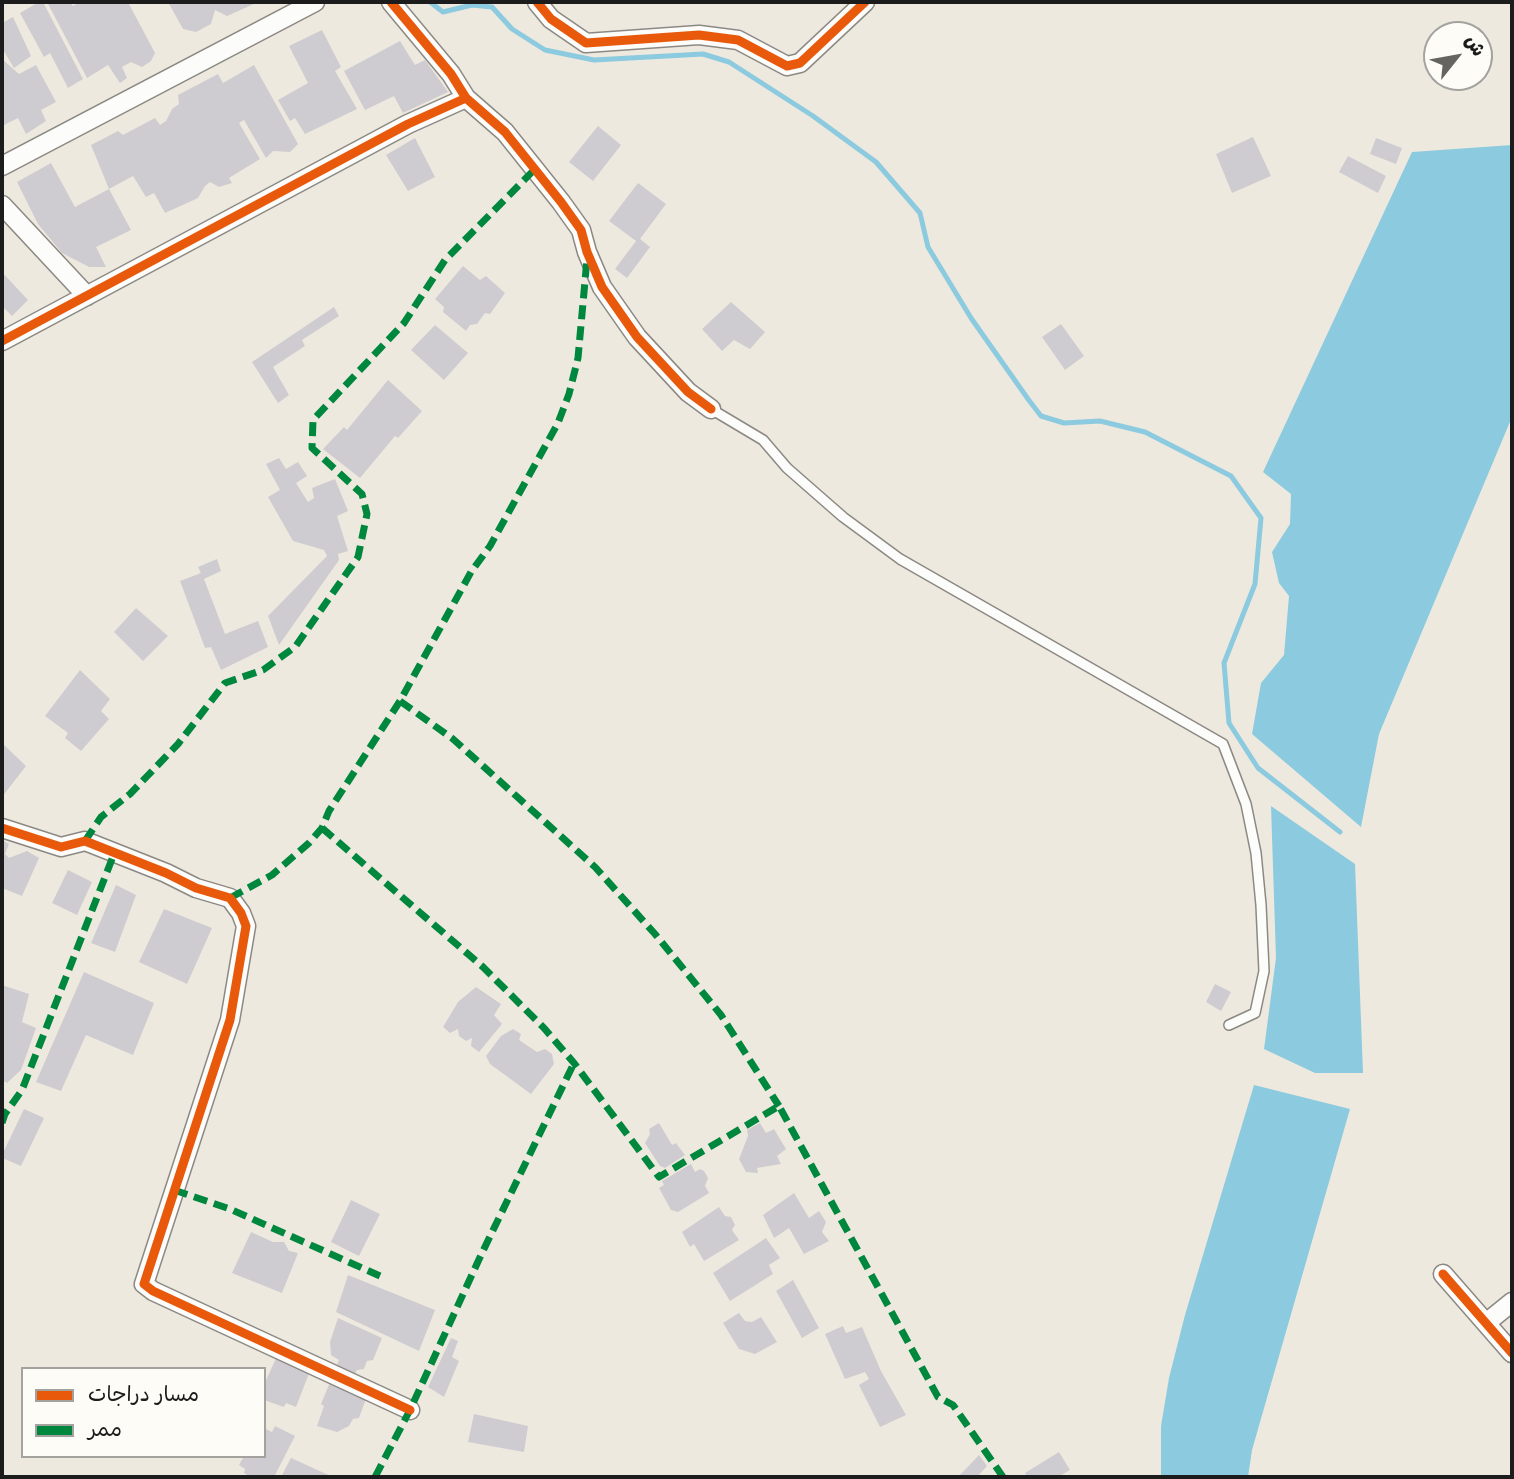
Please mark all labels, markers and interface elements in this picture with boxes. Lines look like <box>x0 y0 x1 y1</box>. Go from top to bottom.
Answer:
north arrow <box>1423 21 1493 91</box>
text: ش <box>1459 31 1491 61</box>
legend <box>21 1367 266 1458</box>
text: مسار دراجات <box>88 1381 199 1409</box>
text: ممر <box>88 1416 122 1444</box>

